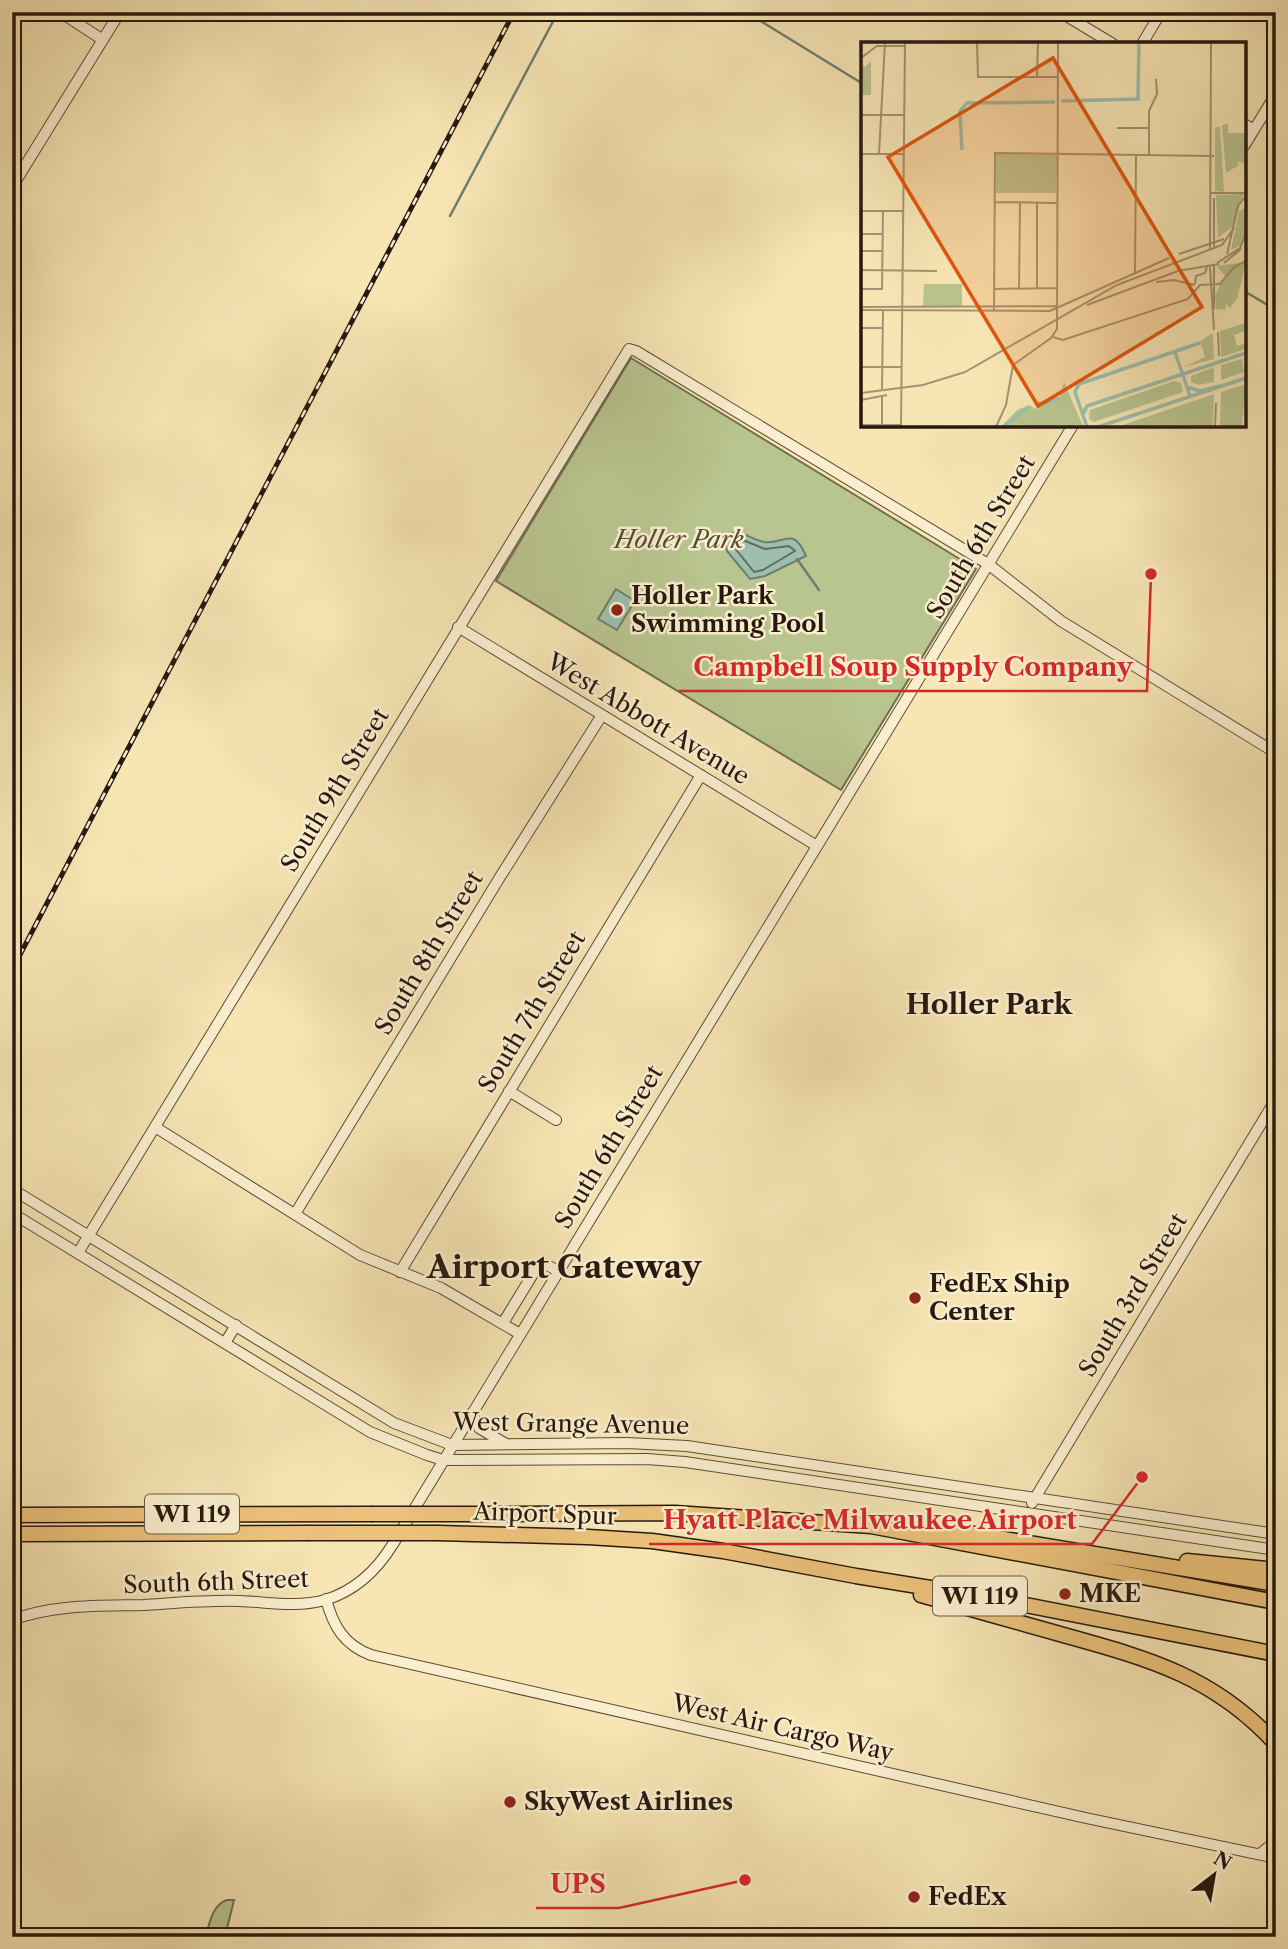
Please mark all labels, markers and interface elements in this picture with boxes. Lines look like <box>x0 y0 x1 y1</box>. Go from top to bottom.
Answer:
inset map <box>861 42 1246 427</box>
street label: South 6th Street <box>920 449 1041 624</box>
park label: Holler Park <box>612 525 744 554</box>
place label: Holler Park Swimming Pool <box>631 581 825 638</box>
marker: Holler Park Swimming Pool <box>609 602 625 618</box>
callout: Campbell Soup Supply Company <box>679 644 1147 691</box>
street label: West Abbott Avenue <box>541 646 755 791</box>
text: Campbell Soup Supply Company <box>693 651 1134 683</box>
street label: South 9th Street <box>274 702 395 877</box>
street label: South 8th Street <box>368 865 489 1040</box>
street label: South 7th Street <box>472 925 592 1098</box>
district label: Holler Park <box>906 987 1073 1021</box>
street label: South 6th Street <box>548 1059 669 1234</box>
street label: South 3rd Street <box>1072 1207 1193 1382</box>
district label: Airport Gateway <box>426 1247 703 1286</box>
place label: FedEx Ship Center <box>929 1269 1070 1326</box>
marker: FedEx Ship Center <box>907 1290 923 1306</box>
street label: West Grange Avenue <box>451 1407 690 1440</box>
road number: WI 119 <box>145 1494 239 1534</box>
street label: Airport Spur <box>472 1496 617 1530</box>
callout: Hyatt Place Milwaukee Airport <box>649 1497 1092 1544</box>
text: Hyatt Place Milwaukee Airport <box>663 1504 1078 1536</box>
street label: South 6th Street <box>123 1564 310 1599</box>
road number: WI 119 <box>933 1576 1027 1616</box>
place label: MKE <box>1079 1579 1141 1608</box>
marker: MKE <box>1057 1586 1073 1602</box>
street label: West Air Cargo Way <box>669 1688 897 1767</box>
place label: SkyWest Airlines <box>524 1787 733 1816</box>
marker: SkyWest Airlines <box>502 1794 518 1810</box>
north arrow <box>1180 1840 1250 1910</box>
text: N <box>1209 1847 1235 1875</box>
callout: UPS <box>536 1861 619 1908</box>
text: UPS <box>550 1868 606 1900</box>
place label: FedEx <box>928 1882 1007 1911</box>
marker: FedEx <box>906 1889 922 1905</box>

